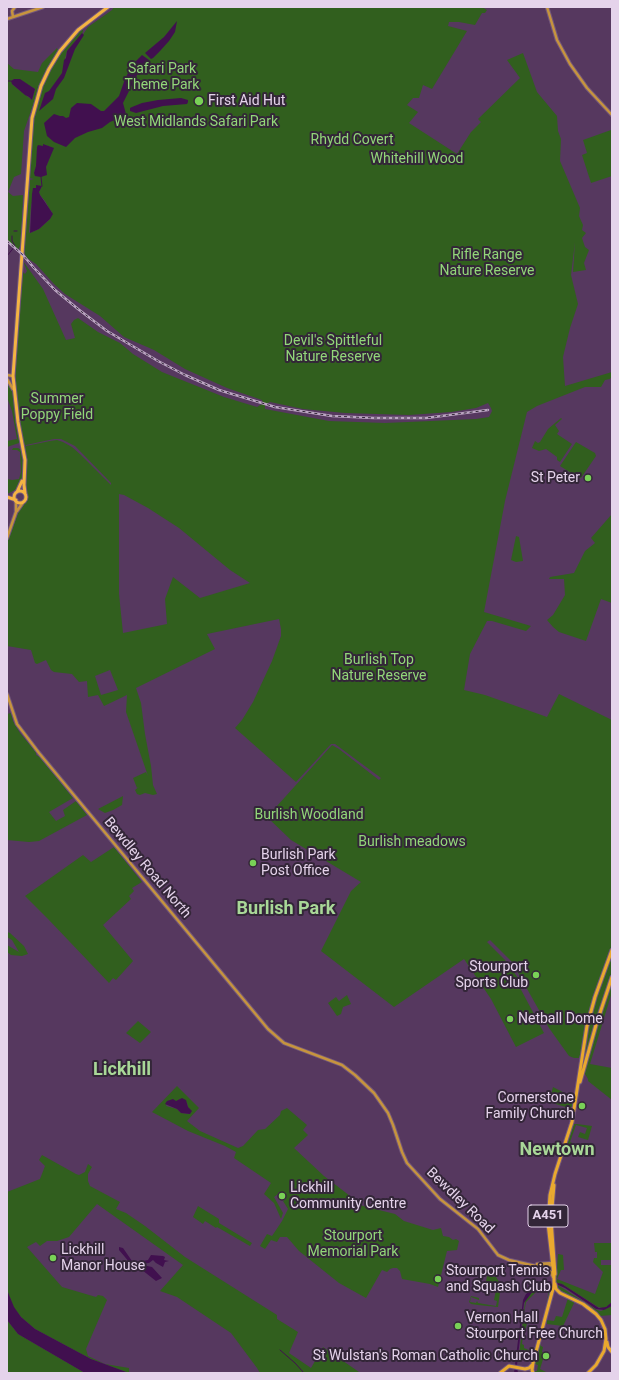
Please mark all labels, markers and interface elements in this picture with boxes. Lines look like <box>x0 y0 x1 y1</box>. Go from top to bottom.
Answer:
park label: Safari Park Theme Park <box>125 61 199 94</box>
place label: First Aid Hut <box>208 93 285 109</box>
marker: First Aid Hut <box>193 95 205 107</box>
park label: West Midlands Safari Park <box>114 114 278 130</box>
park label: Rhydd Covert <box>311 132 393 148</box>
park label: Whitehill Wood <box>370 151 464 167</box>
park label: Rifle Range Nature Reserve <box>439 247 535 280</box>
park label: Devil's Spittleful Nature Reserve <box>284 333 382 366</box>
park label: Summer Poppy Field <box>21 391 93 424</box>
place label: St Peter <box>531 470 580 486</box>
marker: St Peter <box>583 473 593 483</box>
park label: Burlish Top Nature Reserve <box>331 652 427 684</box>
park label: Burlish Woodland <box>254 807 364 823</box>
street label: Bewdley Road North <box>100 814 194 922</box>
park label: Burlish meadows <box>358 834 466 850</box>
place label: Burlish Park Post Office <box>261 847 336 880</box>
marker: Burlish Park Post Office <box>248 858 258 868</box>
district label: Burlish Park <box>237 898 335 920</box>
place label: Stourport Sports Club <box>455 959 528 992</box>
marker: Stourport Sports Club <box>531 970 541 980</box>
place label: Netball Dome <box>518 1011 603 1027</box>
marker: Netball Dome <box>505 1014 515 1024</box>
district label: Lickhill <box>93 1059 151 1081</box>
place label: Cornerstone Family Church <box>486 1090 574 1122</box>
marker: Cornerstone Family Church <box>577 1101 587 1111</box>
district label: Newtown <box>520 1139 594 1161</box>
street label: Bewdley Road <box>423 1165 497 1237</box>
place label: Lickhill Community Centre <box>290 1180 406 1212</box>
marker: Lickhill Community Centre <box>277 1191 287 1201</box>
road number: A451 <box>528 1205 568 1227</box>
park label: Stourport Memorial Park <box>308 1228 398 1260</box>
place label: Lickhill Manor House <box>61 1242 145 1274</box>
marker: Lickhill Manor House <box>48 1253 58 1263</box>
place label: Stourport Tennis and Squash Club <box>446 1263 551 1296</box>
marker: Stourport Tennis and Squash Club <box>433 1274 443 1284</box>
place label: Vernon Hall Stourport Free Church <box>466 1310 603 1342</box>
marker: Vernon Hall Stourport Free Church <box>453 1321 463 1331</box>
place label: St Wulstan's Roman Catholic Church <box>313 1348 538 1364</box>
marker: St Wulstan's Roman Catholic Church <box>541 1351 551 1361</box>

